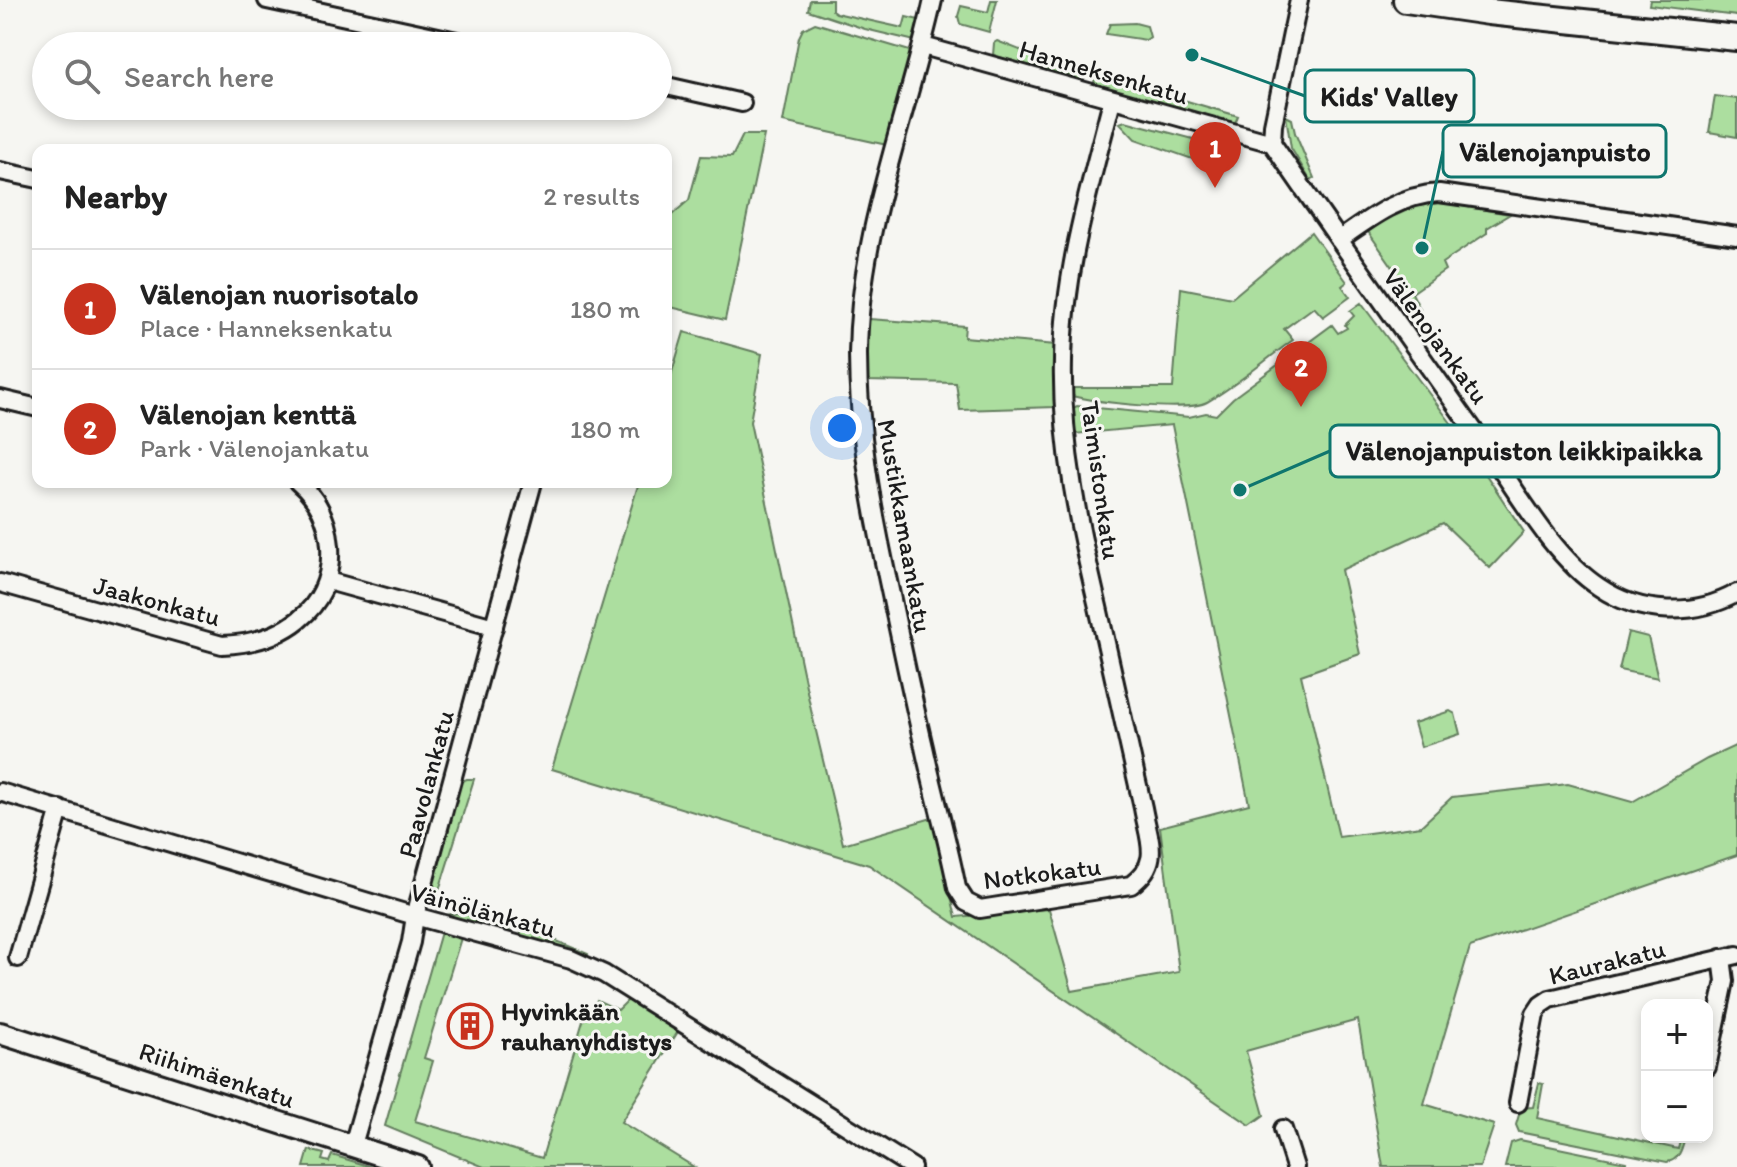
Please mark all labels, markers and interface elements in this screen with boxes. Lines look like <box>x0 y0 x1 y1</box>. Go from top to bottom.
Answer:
search box <box>32 32 672 120</box>
street label: Hanneksenkatu <box>1016 33 1192 111</box>
icon: search <box>60 54 104 98</box>
text: Search here <box>124 58 274 95</box>
callout: Kids' Valley <box>1305 70 1474 122</box>
text: Kids' Valley <box>1320 79 1458 113</box>
pin: 1 <box>1189 122 1241 188</box>
callout: Välenojanpuisto <box>1443 125 1666 177</box>
text: Välenojanpuisto <box>1459 134 1651 168</box>
text: Nearby <box>64 176 167 217</box>
text: 2 results <box>543 180 640 212</box>
street label: Välenojankatu <box>1376 262 1496 410</box>
text: Välenojan nuorisotalo <box>140 275 419 312</box>
text: 1 <box>84 293 96 325</box>
text: 180 m <box>570 293 640 325</box>
text: Place · Hanneksenkatu <box>140 312 393 344</box>
pin: 2 <box>1275 341 1327 407</box>
text: Välenojan kenttä <box>140 395 356 432</box>
street label: Taimistonkatu <box>1074 398 1128 562</box>
your location <box>822 408 862 448</box>
text: 2 <box>83 413 97 445</box>
text: 180 m <box>570 413 640 445</box>
street label: Mustikkamaankatu <box>870 417 940 635</box>
callout: Välenojanpuiston leikkipaikka <box>1330 425 1719 477</box>
text: Park · Välenojankatu <box>140 432 369 464</box>
text: Välenojanpuiston leikkipaikka <box>1346 433 1703 467</box>
street label: Jaakonkatu <box>90 569 224 633</box>
street label: Paavolankatu <box>391 707 461 861</box>
street label: Notkokatu <box>981 850 1103 896</box>
street label: Väinölänkatu <box>407 875 559 945</box>
street label: Kaurakatu <box>1545 932 1669 992</box>
place label: Hyvinkään rauhanyhdistys <box>501 995 672 1057</box>
map controls <box>1641 999 1713 1143</box>
button: + <box>1641 999 1713 1071</box>
building icon: Hyvinkään rauhanyhdistys <box>446 1002 494 1050</box>
street label: Riihimäenkatu <box>135 1035 299 1115</box>
button: − <box>1641 1071 1713 1143</box>

